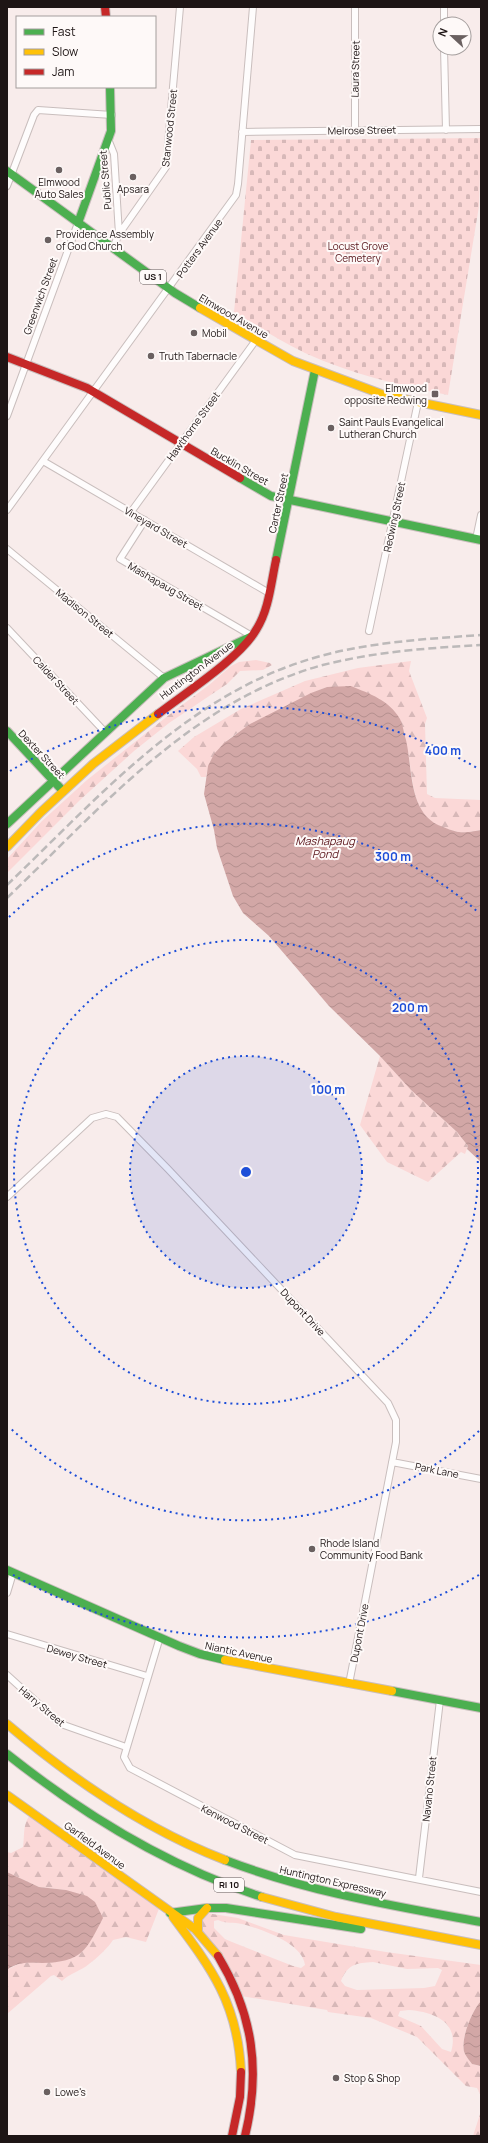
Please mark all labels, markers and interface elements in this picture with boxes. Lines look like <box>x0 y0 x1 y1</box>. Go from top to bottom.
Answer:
legend <box>16 16 156 88</box>
north arrow <box>432 16 472 56</box>
text: Fast <box>52 23 76 40</box>
text: N <box>434 26 451 39</box>
street label: Laura Street <box>348 40 362 98</box>
text: Slow <box>52 43 78 60</box>
text: Jam <box>52 63 74 80</box>
street label: Stanwood Street <box>158 88 180 168</box>
street label: Melrose Street <box>328 122 396 138</box>
street label: Public Street <box>95 150 115 210</box>
marker: Elmwood Auto Sales <box>54 165 64 175</box>
marker: Apsara <box>128 172 138 182</box>
place label: Elmwood Auto Sales <box>34 175 84 201</box>
place label: Apsara <box>117 182 149 196</box>
street label: Potters Avenue <box>173 215 225 280</box>
place label: Providence Assembly of God Church <box>56 227 155 253</box>
marker: Providence Assembly of God Church <box>43 235 53 245</box>
park label: Locust Grove Cemetery <box>328 239 389 265</box>
street label: Greenwich Street <box>20 256 60 336</box>
road number: US 1 <box>140 270 166 284</box>
street label: Elmwood Avenue <box>197 290 271 342</box>
place label: Mobil <box>202 326 227 340</box>
marker: Mobil <box>189 328 199 338</box>
place label: Truth Tabernacle <box>159 349 237 363</box>
marker: Truth Tabernacle <box>146 351 156 361</box>
place label: Elmwood opposite Redwing <box>344 381 427 407</box>
street label: Hawthorne Street <box>163 389 223 463</box>
marker: Elmwood opposite Redwing <box>430 389 440 399</box>
place label: Saint Pauls Evangelical Lutheran Church <box>339 415 444 441</box>
marker: Saint Pauls Evangelical Lutheran Church <box>326 423 336 433</box>
street label: Bucklin Street <box>209 444 271 488</box>
street label: Carter Street <box>265 472 291 534</box>
street label: Redwing Street <box>380 481 408 553</box>
street label: Vineyard Street <box>122 503 190 551</box>
street label: Mashapaug Street <box>126 559 206 613</box>
street label: Madison Street <box>53 585 117 641</box>
street label: Huntington Avenue <box>156 638 236 702</box>
street label: Calder Street <box>30 653 82 707</box>
street label: Dexter Street <box>16 726 68 782</box>
text: 400 m <box>425 742 461 759</box>
water label: Mashapaug Pond <box>295 833 356 861</box>
text: 300 m <box>375 848 411 865</box>
text: 200 m <box>392 999 428 1016</box>
text: 100 m <box>311 1081 345 1098</box>
centre of rings <box>239 1165 253 1179</box>
street label: Dupont Drive <box>277 1285 329 1339</box>
street label: Park Lane <box>414 1459 460 1481</box>
place label: Rhode Island Community Food Bank <box>320 1536 424 1562</box>
marker: Rhode Island Community Food Bank <box>307 1544 317 1554</box>
street label: Dupont Drive <box>346 1602 372 1664</box>
street label: Niantic Avenue <box>204 1638 274 1666</box>
street label: Dewey Street <box>45 1641 109 1671</box>
street label: Harry Street <box>16 1683 68 1729</box>
street label: Navaho Street <box>419 1756 439 1822</box>
street label: Kenwood Street <box>199 1801 271 1847</box>
street label: Garfield Avenue <box>62 1818 129 1872</box>
street label: Huntington Expressway <box>278 1862 388 1900</box>
road number: RI 10 <box>214 1878 244 1892</box>
place label: Stop & Shop <box>344 2071 400 2085</box>
marker: Stop & Shop <box>331 2073 341 2083</box>
place label: Lowe's <box>55 2085 86 2099</box>
marker: Lowe's <box>42 2087 52 2097</box>

